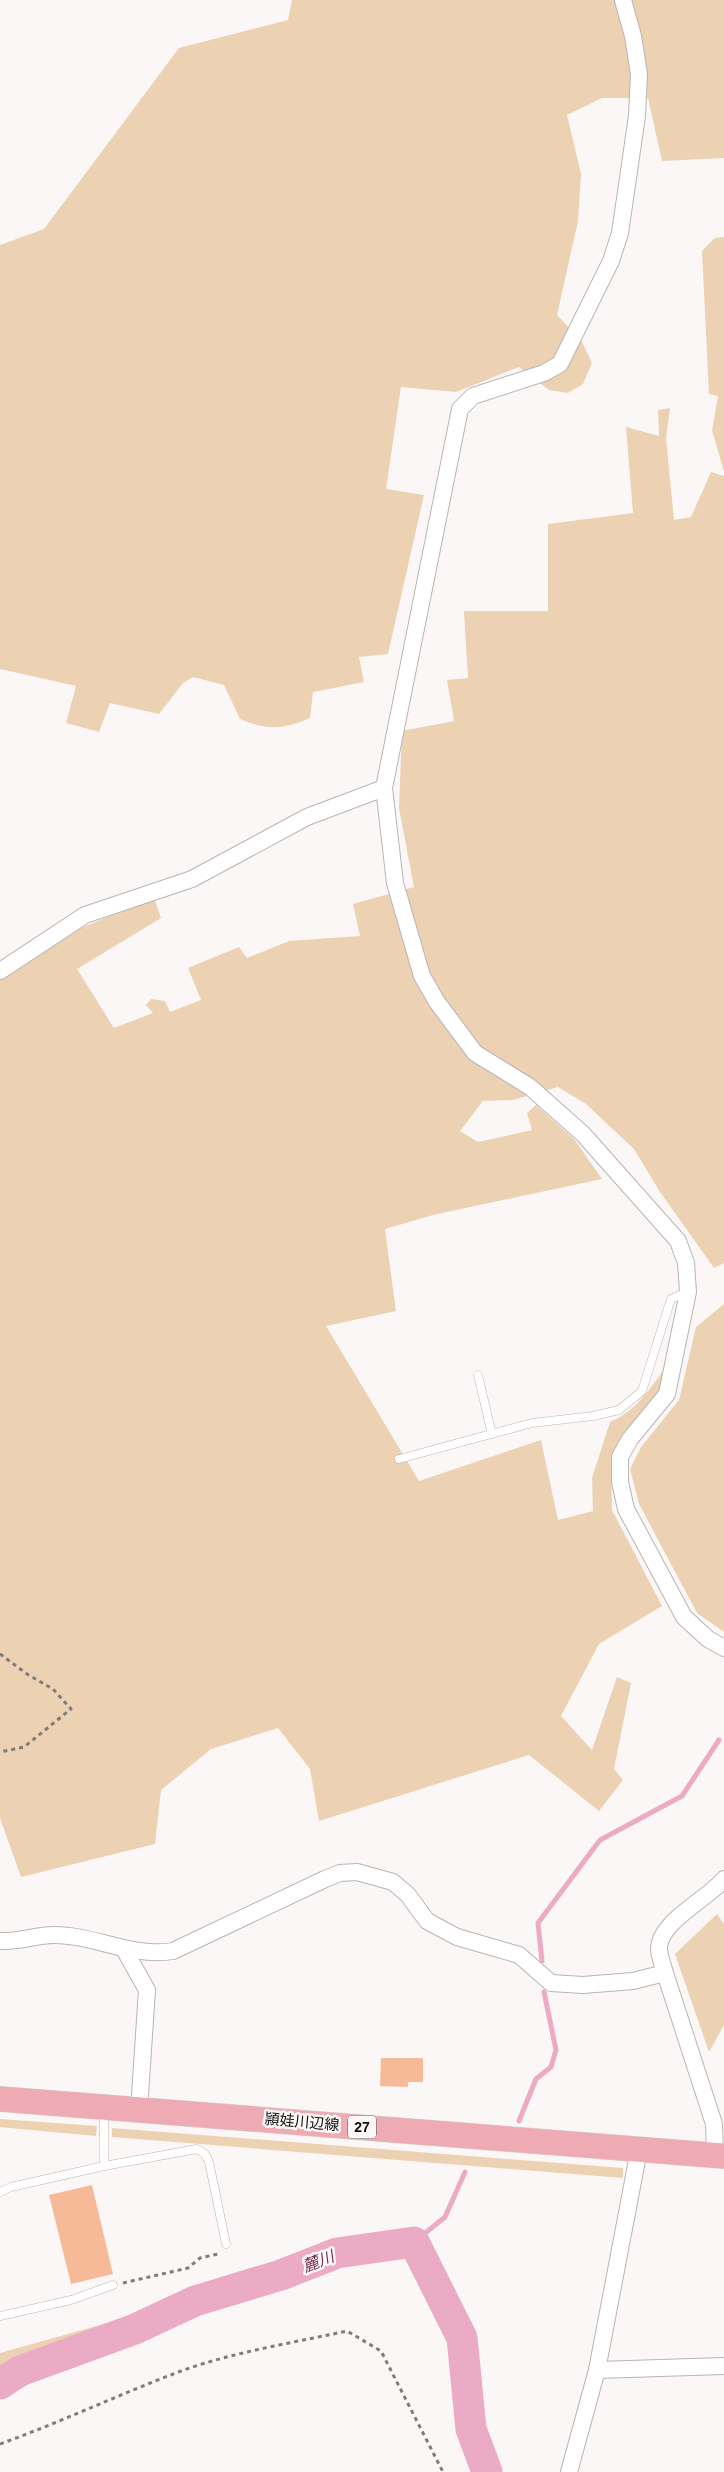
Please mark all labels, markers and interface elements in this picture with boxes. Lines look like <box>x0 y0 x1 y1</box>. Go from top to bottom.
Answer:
street label: 頴娃川辺線 <box>264 2110 340 2133</box>
road number: 27 <box>348 2116 376 2138</box>
water label: 麓川 <box>300 2247 338 2275</box>

